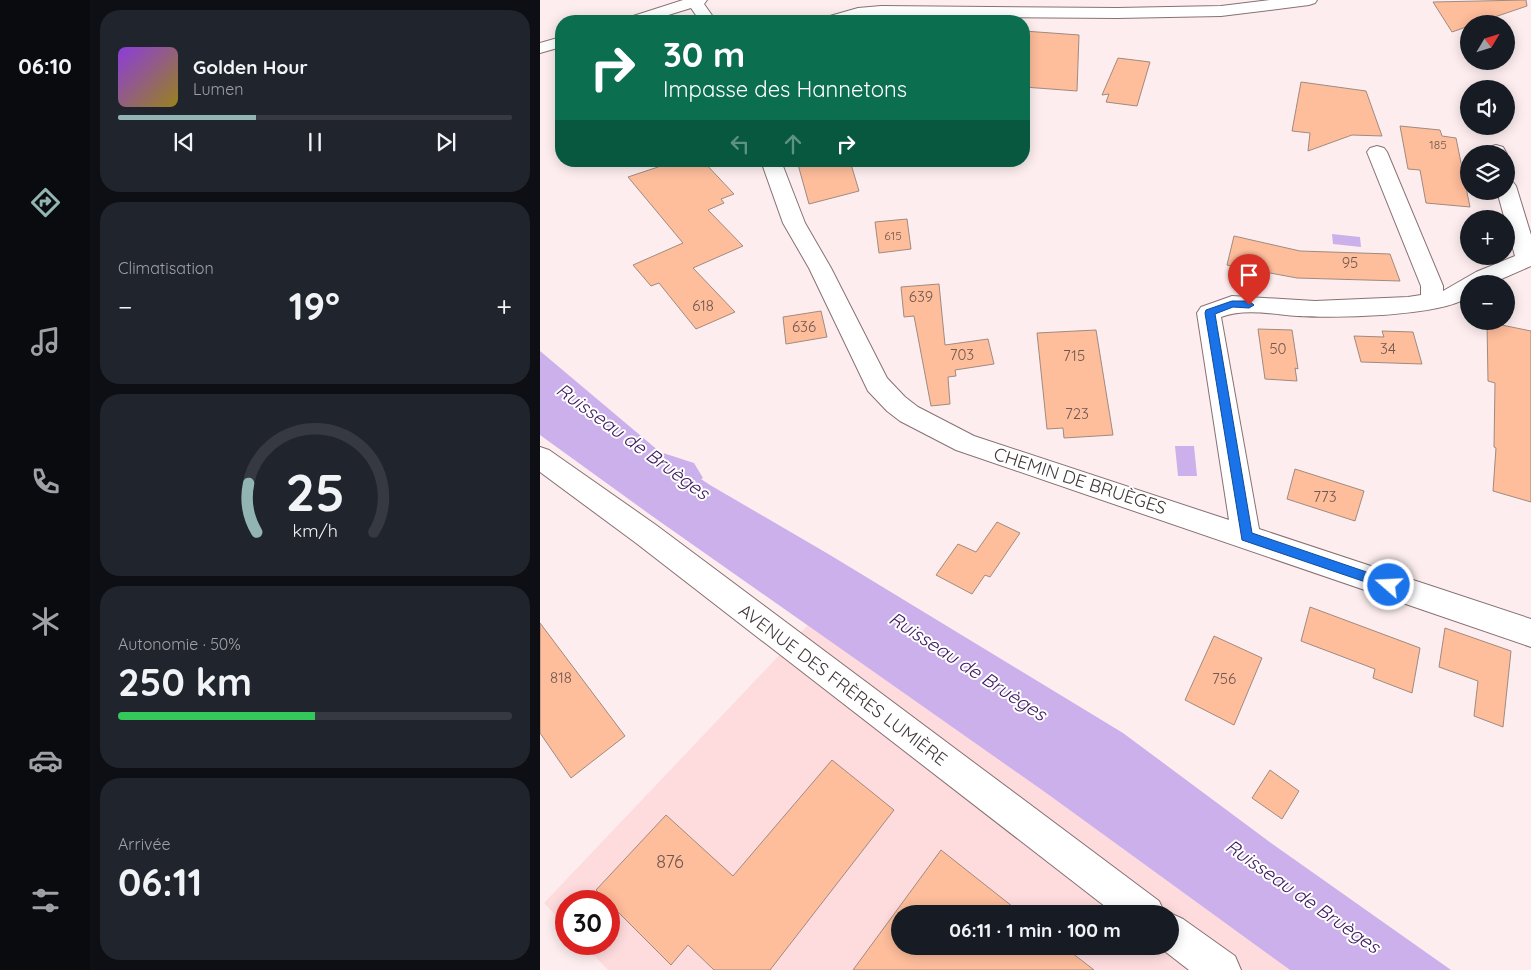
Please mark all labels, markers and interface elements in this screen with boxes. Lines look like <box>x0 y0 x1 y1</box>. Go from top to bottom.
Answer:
north arrow <box>1460 15 1515 70</box>
map controls <box>1460 15 1515 330</box>
text: 30 m <box>663 32 745 76</box>
icon: right <box>580 35 645 100</box>
text: 06:10 <box>18 52 72 80</box>
text: Golden Hour <box>193 55 308 79</box>
text: Impasse des Hannetons <box>663 75 907 103</box>
text: Lumen <box>193 79 244 99</box>
button: sound <box>1460 80 1515 135</box>
icon: previous <box>170 128 198 156</box>
icon: pause <box>301 128 329 156</box>
icon: next <box>432 128 460 156</box>
icon: left <box>726 130 754 158</box>
icon: ahead <box>779 130 807 158</box>
icon: right <box>832 130 860 158</box>
house number: 185 <box>1429 137 1447 152</box>
button: layers <box>1460 145 1515 200</box>
icon: directions <box>28 185 63 220</box>
button: + <box>1460 210 1515 265</box>
house number: 615 <box>884 228 902 243</box>
house number: 95 <box>1342 253 1358 272</box>
pin <box>1228 254 1270 305</box>
text: Climatisation <box>118 258 214 278</box>
icon: arrive <box>1235 261 1263 289</box>
button: − <box>1460 275 1515 330</box>
text: 19° <box>289 282 340 330</box>
house number: 639 <box>909 287 933 306</box>
text: − <box>118 289 133 324</box>
text: + <box>496 289 512 324</box>
house number: 618 <box>692 296 714 315</box>
house number: 636 <box>792 317 816 336</box>
icon: music <box>28 324 63 359</box>
house number: 50 <box>1269 339 1287 358</box>
house number: 34 <box>1380 339 1396 358</box>
house number: 703 <box>950 345 974 364</box>
house number: 715 <box>1063 346 1085 365</box>
water label: Ruisseau de Bruèges <box>552 377 715 505</box>
house number: 723 <box>1065 404 1089 423</box>
street label: CHEMIN DE BRUÈGES <box>991 442 1169 519</box>
text: 25 <box>285 459 345 524</box>
icon: phone <box>28 464 63 499</box>
house number: 773 <box>1313 487 1337 506</box>
text: km/h <box>292 519 338 541</box>
position arrow <box>1362 558 1414 610</box>
street label: AVENUE DES FRÈRES LUMIÈRE <box>734 599 952 771</box>
icon: climate <box>28 604 63 639</box>
water label: Ruisseau de Bruèges <box>885 606 1052 727</box>
text: Autonomie · 50% <box>118 634 241 654</box>
text: 250 km <box>118 658 252 706</box>
house number: 818 <box>550 668 572 687</box>
house number: 756 <box>1212 669 1236 688</box>
icon: car <box>28 743 63 778</box>
text: Arrivée <box>118 834 171 854</box>
water label: Ruisseau de Bruèges <box>1221 834 1386 959</box>
house number: 876 <box>656 850 684 873</box>
text: 06:11 <box>118 858 202 906</box>
icon: filters <box>28 883 63 918</box>
speed limit sign: 30 <box>555 890 620 955</box>
text: 06:11 · 1 min · 100 m <box>949 918 1121 942</box>

